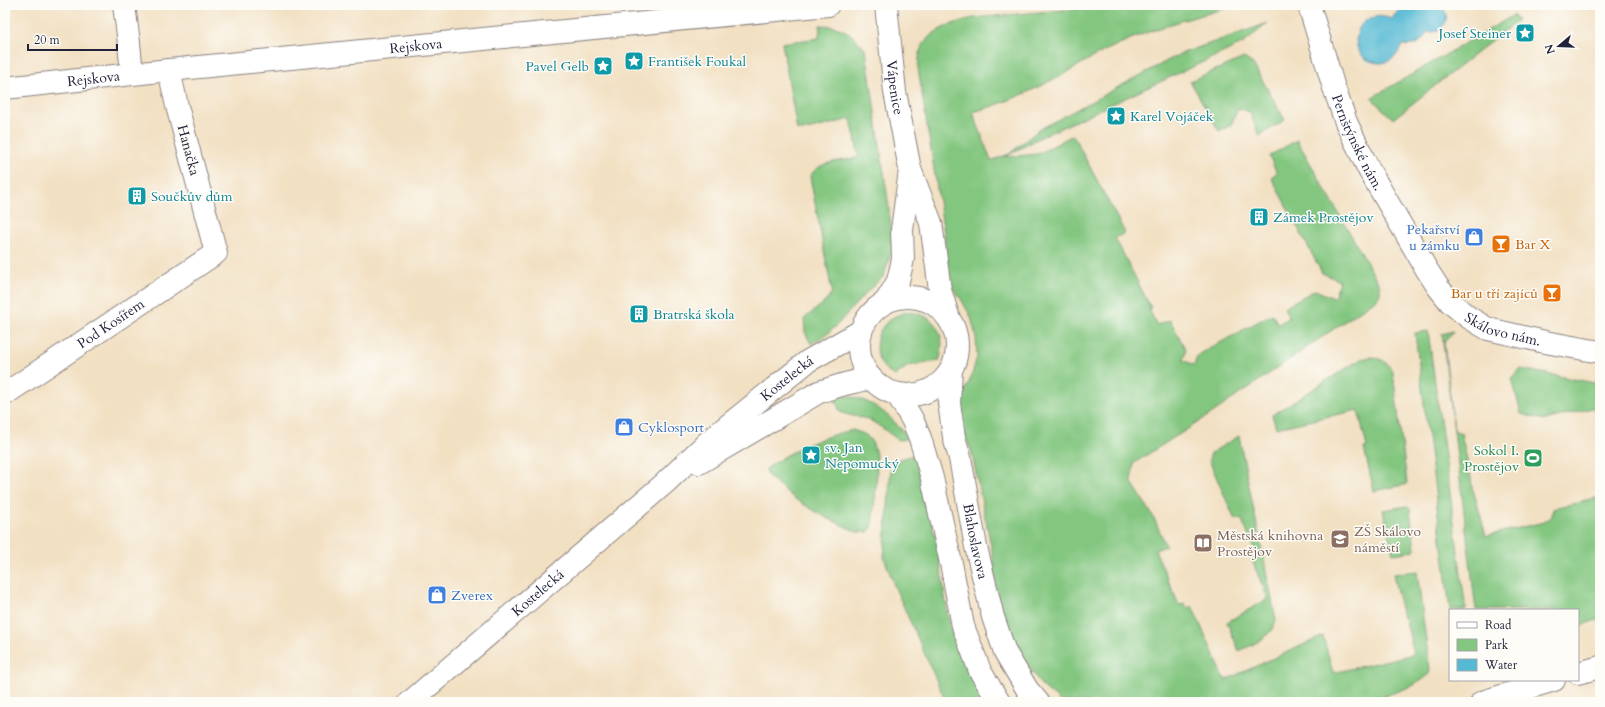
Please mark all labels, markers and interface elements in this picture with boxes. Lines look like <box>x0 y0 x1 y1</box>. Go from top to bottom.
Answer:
place icon: Josef Steiner <box>1514 22 1536 44</box>
place label: Josef Steiner <box>1436 24 1512 43</box>
scale bar <box>28 26 117 52</box>
north arrow <box>1539 26 1579 66</box>
text: 20 m <box>34 32 61 48</box>
street label: Rejskova <box>389 34 443 58</box>
text: N <box>1541 42 1559 56</box>
place icon: František Foukal <box>623 50 645 72</box>
place label: František Foukal <box>648 52 747 71</box>
place icon: Pavel Gelb <box>592 55 614 77</box>
place label: Pavel Gelb <box>525 57 589 76</box>
street label: Vápenice <box>882 59 908 116</box>
street label: Rejskova <box>66 66 121 91</box>
street label: Pernštýnské nám. <box>1327 92 1388 194</box>
place icon: Karel Vojáček <box>1105 105 1127 127</box>
place label: Karel Vojáček <box>1130 107 1214 126</box>
street label: Hanačka <box>173 123 204 178</box>
building icon: Součkův dům <box>126 185 148 207</box>
place label: Součkův dům <box>151 187 233 206</box>
building icon: Zámek Prostějov <box>1248 206 1270 228</box>
place label: Zámek Prostějov <box>1273 208 1374 227</box>
place label: Pekařství u zámku <box>1407 220 1460 255</box>
shop icon: Pekařství u zámku <box>1463 226 1485 248</box>
bar icon: Bar X <box>1490 233 1512 255</box>
place label: Bar X <box>1515 235 1550 254</box>
bar icon: Bar u tří zajíců <box>1541 282 1563 304</box>
place label: Bar u tří zajíců <box>1451 284 1538 303</box>
street label: Pod Kosířem <box>74 294 148 353</box>
building icon: Bratrská škola <box>628 303 650 325</box>
place label: Bratrská škola <box>653 305 735 324</box>
street label: Skálovo nám. <box>1461 308 1543 351</box>
street label: Kostelecká <box>756 351 817 406</box>
shop icon: Cyklosport <box>613 416 635 438</box>
place label: Cyklosport <box>638 418 705 437</box>
place label: sv. Jan Nepomucký <box>825 438 900 473</box>
place label: Sokol I. Prostějov <box>1464 441 1520 476</box>
place icon: sv. Jan Nepomucký <box>800 444 822 466</box>
sports icon: Sokol I. Prostějov <box>1522 447 1544 469</box>
street label: Blahoslavova <box>958 502 992 581</box>
place label: ZŠ Skálovo náměstí <box>1354 522 1422 557</box>
place label: Městská knihovna Prostějov <box>1217 526 1323 561</box>
school or university icon: ZŠ Skálovo náměstí <box>1329 528 1351 550</box>
library icon: Městská knihovna Prostějov <box>1192 532 1214 554</box>
street label: Kostelecká <box>508 565 568 621</box>
shop icon: Zverex <box>426 584 448 606</box>
place label: Zverex <box>451 586 493 605</box>
legend <box>1449 609 1579 681</box>
text: Road <box>1485 617 1512 633</box>
text: Park <box>1485 637 1509 653</box>
text: Water <box>1484 657 1518 673</box>

